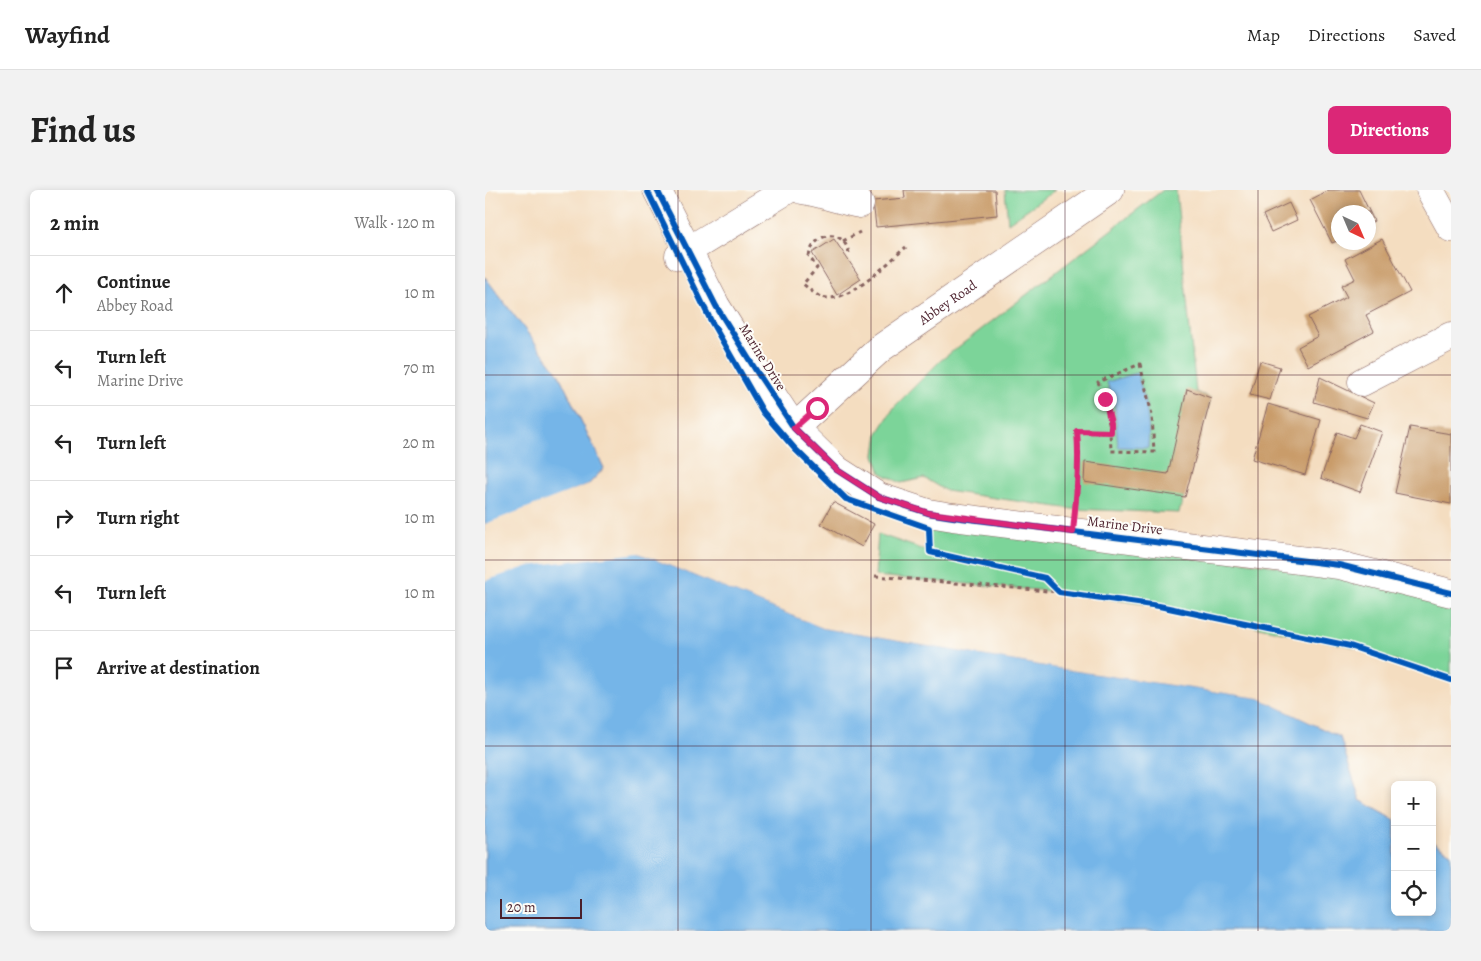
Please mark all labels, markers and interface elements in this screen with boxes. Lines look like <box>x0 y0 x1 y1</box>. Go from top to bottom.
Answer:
text: Wayfind <box>25 19 110 51</box>
text: Map <box>1247 23 1280 47</box>
text: Directions <box>1308 23 1385 47</box>
text: Saved <box>1413 23 1456 47</box>
text: Find us <box>30 106 136 154</box>
button: Directions <box>1328 106 1451 154</box>
north arrow <box>1331 205 1376 250</box>
text: 2 min <box>50 209 99 237</box>
text: Walk · 120 m <box>354 212 435 234</box>
text: Continue <box>97 269 171 295</box>
street label: Abbey Road <box>914 276 981 330</box>
icon: ahead <box>50 279 78 307</box>
text: 10 m <box>405 282 435 304</box>
text: Abbey Road <box>97 295 173 317</box>
street label: Marine Drive <box>734 320 791 394</box>
text: Turn left <box>97 344 166 370</box>
icon: left <box>50 354 78 382</box>
text: 70 m <box>403 357 435 379</box>
text: Marine Drive <box>97 370 184 392</box>
route end <box>1094 388 1117 411</box>
route start <box>806 397 829 420</box>
icon: left <box>50 429 78 457</box>
text: Turn left <box>97 430 166 456</box>
text: 20 m <box>402 432 435 454</box>
icon: right <box>50 504 78 532</box>
text: Turn right <box>97 505 179 531</box>
text: 10 m <box>405 507 435 529</box>
street label: Marine Drive <box>1086 511 1164 540</box>
icon: left <box>50 579 78 607</box>
text: Turn left <box>97 580 166 606</box>
text: 10 m <box>405 582 435 604</box>
icon: arrive <box>50 654 78 682</box>
text: Arrive at destination <box>97 655 260 681</box>
map controls <box>1391 781 1436 916</box>
button: + <box>1391 781 1436 826</box>
button: − <box>1391 826 1436 871</box>
button: locate <box>1391 871 1436 916</box>
scale bar <box>500 896 583 919</box>
text: 20 m <box>507 898 536 917</box>

